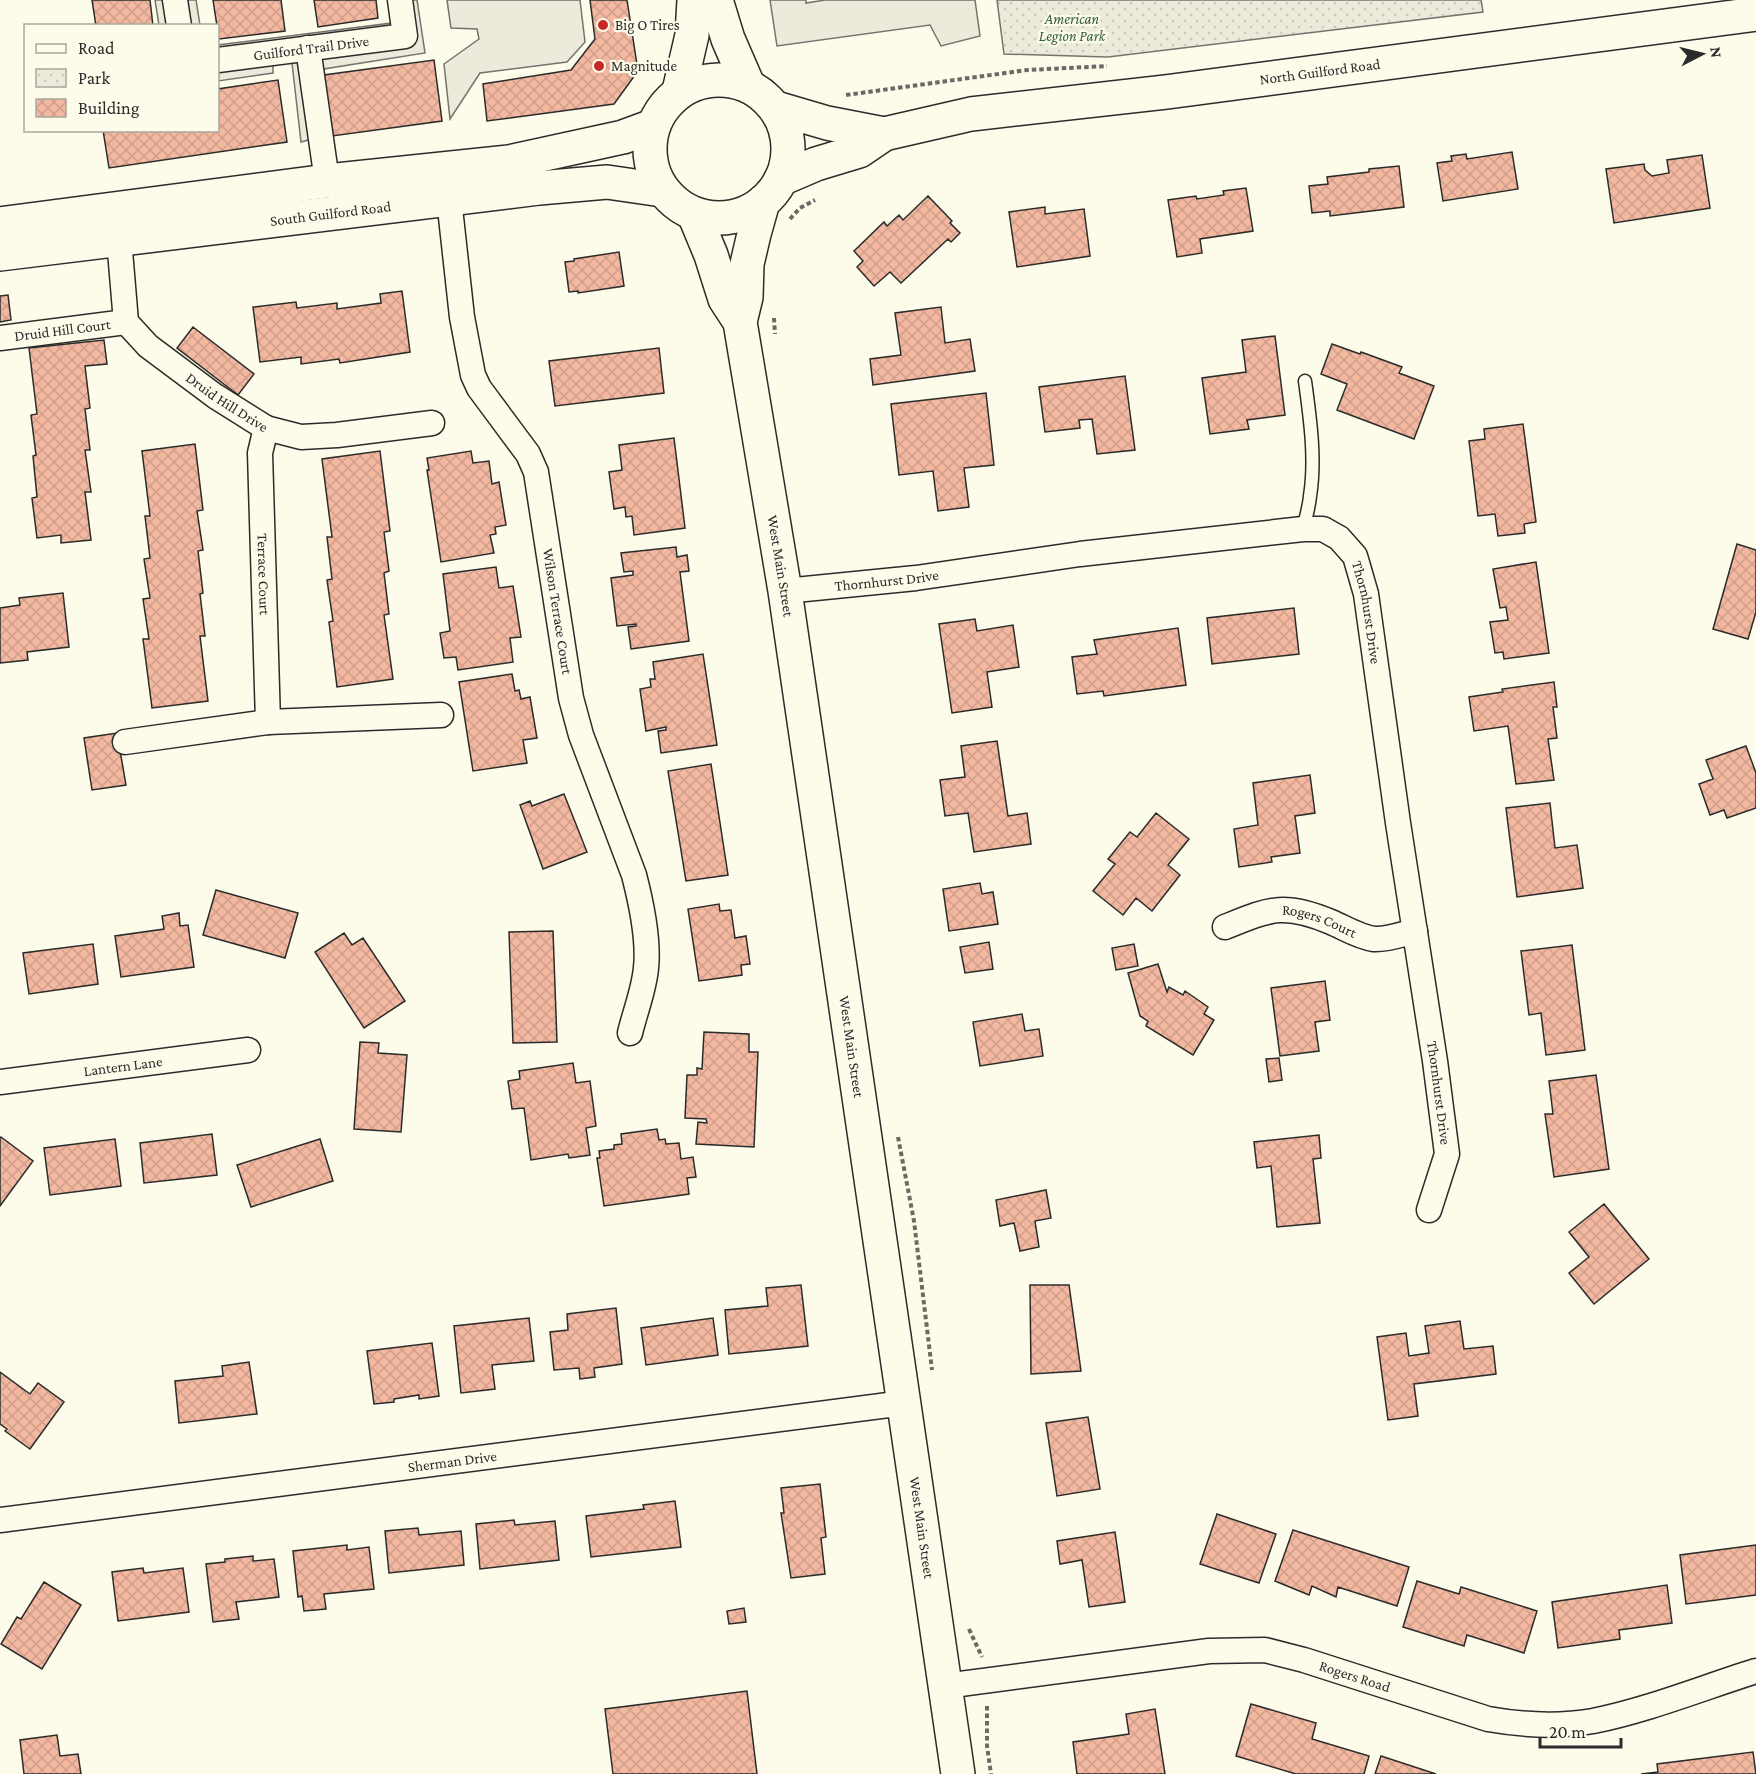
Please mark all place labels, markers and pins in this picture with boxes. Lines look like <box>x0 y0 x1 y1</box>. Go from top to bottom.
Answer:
place label: Big O Tires <box>615 17 680 34</box>
marker: Big O Tires <box>596 18 610 32</box>
place label: Magnitude <box>611 58 677 75</box>
marker: Magnitude <box>592 59 606 73</box>

